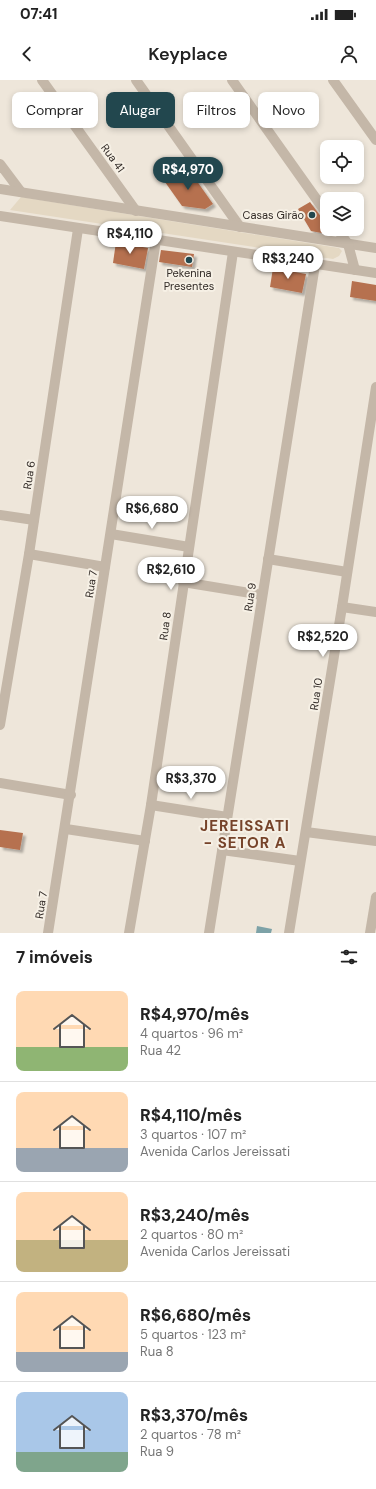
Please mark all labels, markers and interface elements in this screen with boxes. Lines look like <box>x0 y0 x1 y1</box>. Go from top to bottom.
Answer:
text: 07:41 <box>20 4 58 24</box>
text: Keyplace <box>148 42 228 66</box>
icon: back <box>16 43 38 65</box>
icon: person <box>338 43 360 65</box>
chip: Comprar <box>12 92 98 128</box>
chip: Alugar <box>106 92 175 128</box>
chip: Filtros <box>183 92 250 128</box>
chip: Novo <box>258 92 319 128</box>
map controls <box>320 140 364 236</box>
button: locate <box>320 140 364 184</box>
street label: Rua 41 <box>98 141 128 175</box>
pin: R$4,970 <box>151 157 225 191</box>
text: R$4,970 <box>162 161 214 178</box>
button: layers <box>320 192 364 236</box>
place label: Casas Girão <box>243 208 304 222</box>
marker: Casas Girão <box>307 210 317 220</box>
pin: R$4,110 <box>93 221 167 255</box>
text: R$4,110 <box>107 225 153 242</box>
pin: R$3,240 <box>251 246 325 280</box>
text: R$3,240 <box>262 250 314 267</box>
marker: Pekenina Presentes <box>184 255 194 265</box>
place label: Pekenina Presentes <box>164 266 214 293</box>
street label: Rua 6 <box>20 460 38 490</box>
pin: R$6,680 <box>115 496 189 530</box>
text: R$6,680 <box>125 500 179 517</box>
pin: R$2,610 <box>134 557 208 591</box>
text: R$2,610 <box>147 561 195 578</box>
street label: Rua 7 <box>82 569 100 599</box>
street label: Rua 9 <box>241 582 259 612</box>
street label: Rua 8 <box>156 611 174 641</box>
pin: R$2,520 <box>286 624 360 658</box>
text: R$2,520 <box>297 628 349 645</box>
street label: Rua 10 <box>307 677 325 711</box>
pin: R$3,370 <box>154 766 228 800</box>
text: R$3,370 <box>166 770 216 787</box>
district label: JEREISSATI - SETOR A <box>200 816 290 853</box>
street label: Rua 7 <box>32 890 50 920</box>
text: 7 imóveis <box>16 946 93 968</box>
icon: filters <box>338 946 360 968</box>
text: R$4,970/mês <box>140 1003 249 1025</box>
icon: home <box>48 1007 96 1055</box>
text: 4 quartos · 96 m² <box>140 1025 243 1042</box>
text: Rua 42 <box>140 1042 181 1059</box>
text: R$4,110/mês <box>140 1104 242 1126</box>
icon: home <box>48 1108 96 1156</box>
text: 3 quartos · 107 m² <box>140 1126 246 1143</box>
text: Avenida Carlos Jereissati <box>140 1143 290 1160</box>
text: R$3,240/mês <box>140 1204 250 1226</box>
icon: home <box>48 1208 96 1256</box>
text: 2 quartos · 80 m² <box>140 1226 243 1243</box>
text: Avenida Carlos Jereissati <box>140 1243 290 1260</box>
text: R$6,680/mês <box>140 1304 251 1326</box>
icon: home <box>48 1308 96 1356</box>
text: 5 quartos · 123 m² <box>140 1326 246 1343</box>
text: Rua 8 <box>140 1343 174 1360</box>
text: R$3,370/mês <box>140 1404 248 1426</box>
icon: home <box>48 1408 96 1456</box>
text: 2 quartos · 78 m² <box>140 1426 241 1443</box>
text: Rua 9 <box>140 1443 174 1460</box>

